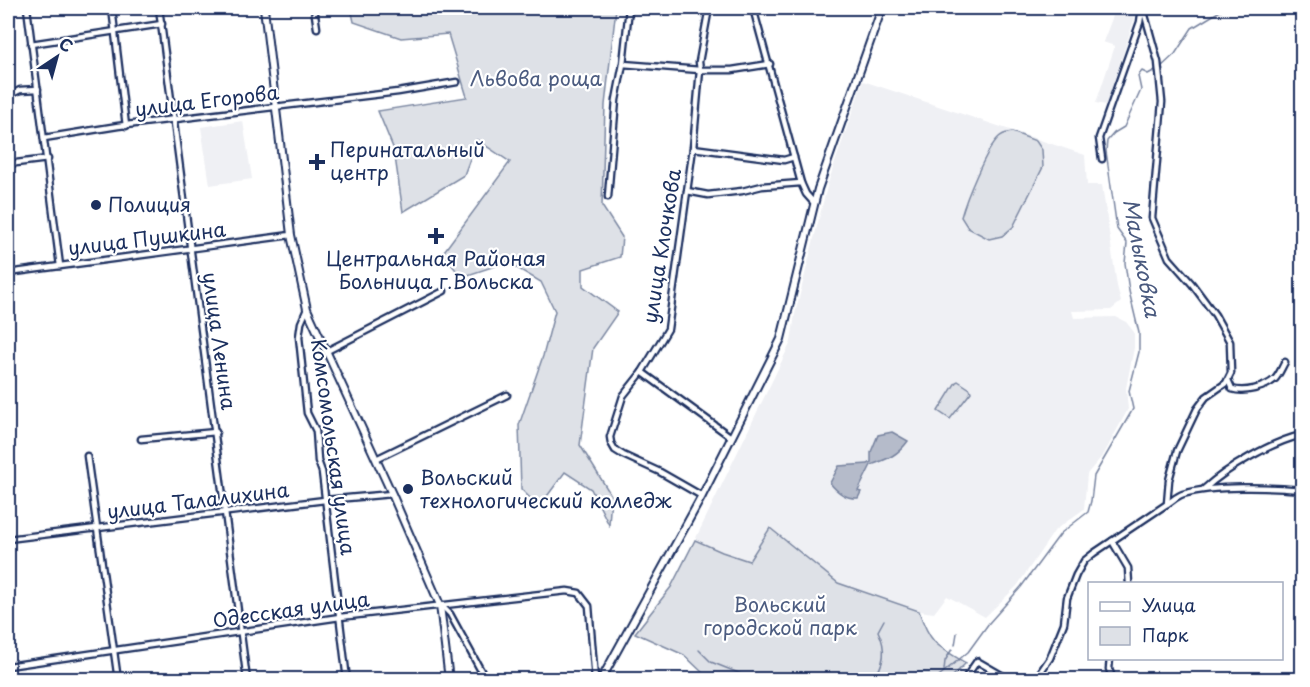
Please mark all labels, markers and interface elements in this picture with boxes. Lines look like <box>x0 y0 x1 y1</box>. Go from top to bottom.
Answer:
north arrow <box>27 27 87 87</box>
text: С <box>54 31 78 57</box>
park label: Львова роща <box>470 63 603 93</box>
street label: улица Егорова <box>133 76 281 124</box>
place label: Перинатальный центр <box>330 134 485 187</box>
marker: Перинатальный центр <box>308 153 326 171</box>
street label: улица Клочкова <box>634 166 688 325</box>
place label: Полиция <box>108 189 191 219</box>
water label: Малыковка <box>1116 195 1170 321</box>
marker: Полиция <box>89 198 103 212</box>
street label: улица Пушкина <box>66 213 228 263</box>
marker: Центральная Районая Больница г.Вольска <box>427 227 445 245</box>
place label: Центральная Районая Больница г.Вольска <box>326 243 546 296</box>
street label: улица Ленина <box>195 270 245 412</box>
street label: Комсомольская улица <box>304 337 364 557</box>
place label: Вольский технологический колледж <box>420 462 672 515</box>
street label: улица Талалихина <box>105 474 291 526</box>
marker: Вольский технологический колледж <box>401 482 415 496</box>
legend <box>1088 582 1283 660</box>
street label: Одесская улица <box>211 583 372 635</box>
park label: Вольский городской парк <box>703 589 857 642</box>
text: Улица <box>1142 591 1196 618</box>
text: Парк <box>1142 621 1189 648</box>

